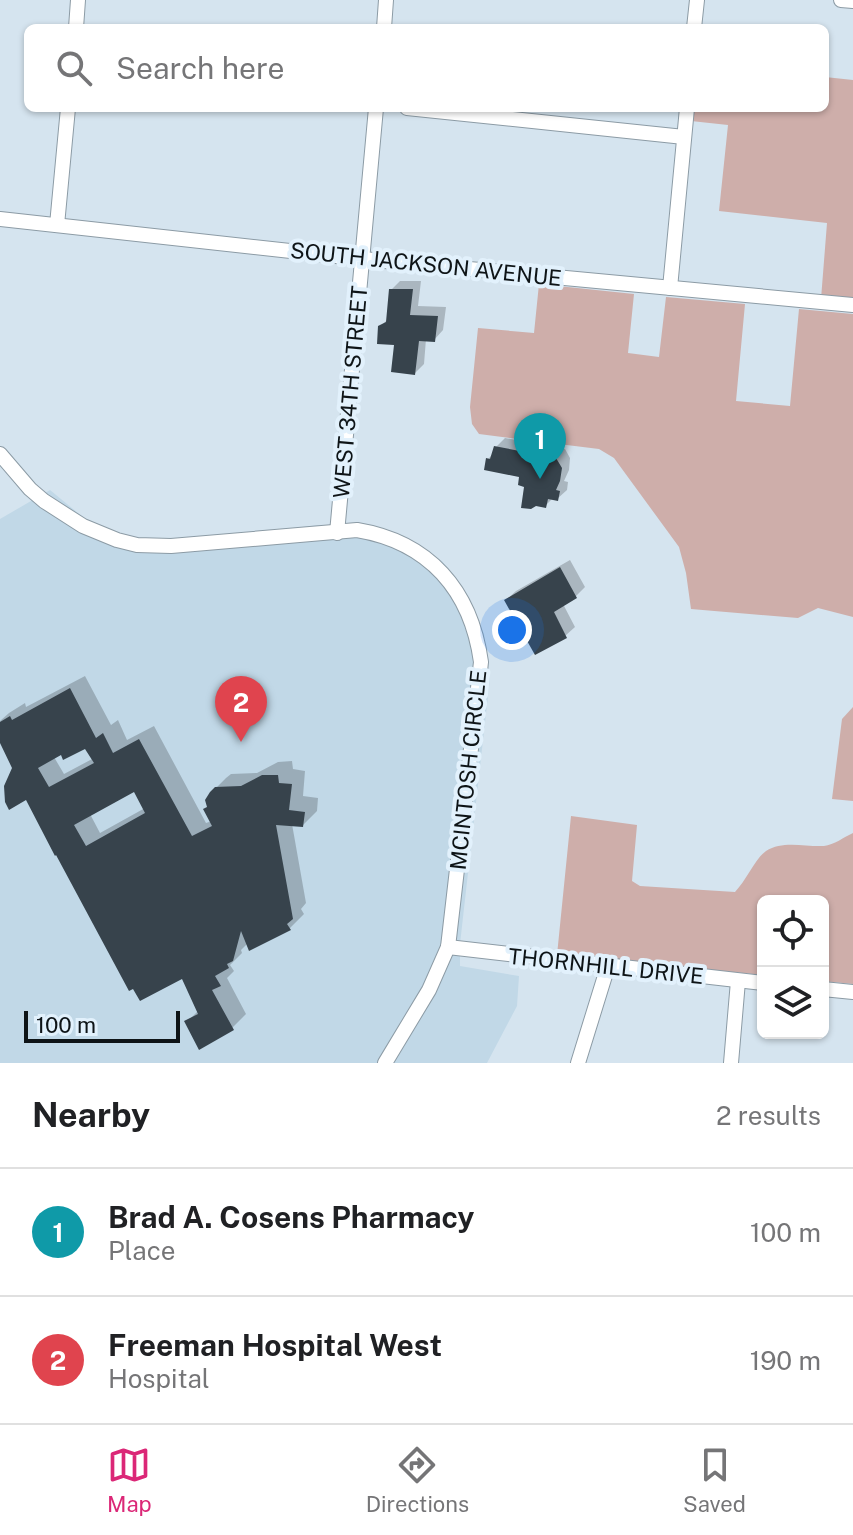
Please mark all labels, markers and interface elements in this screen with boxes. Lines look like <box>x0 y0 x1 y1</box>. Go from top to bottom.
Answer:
search box <box>24 24 829 112</box>
icon: search <box>52 46 96 90</box>
text: Search here <box>116 50 284 86</box>
street label: SOUTH JACKSON AVENUE <box>289 237 563 291</box>
street label: WEST 34TH STREET <box>328 285 372 499</box>
pin: 1 <box>514 413 566 479</box>
your location <box>492 610 532 650</box>
street label: MCINTOSH CIRCLE <box>445 669 491 871</box>
pin: 2 <box>215 676 267 742</box>
map controls <box>757 895 829 1039</box>
button: locate <box>757 895 829 967</box>
street label: THORNHILL DRIVE <box>507 943 705 989</box>
button: layers <box>757 967 829 1039</box>
scale bar <box>24 1007 180 1043</box>
text: 100 m <box>36 1012 96 1038</box>
text: Nearby <box>32 1095 150 1135</box>
text: 2 results <box>716 1100 821 1131</box>
text: Brad A. Cosens Pharmacy <box>108 1199 475 1235</box>
text: 1 <box>52 1217 64 1248</box>
text: 100 m <box>750 1217 821 1248</box>
text: Place <box>108 1235 175 1266</box>
text: Freeman Hospital West <box>108 1327 442 1363</box>
text: 2 <box>50 1345 66 1376</box>
text: 190 m <box>750 1345 821 1376</box>
text: Hospital <box>108 1363 210 1394</box>
tab: Map <box>107 1443 152 1517</box>
tab: Directions <box>366 1443 469 1517</box>
tab: Saved <box>683 1443 746 1517</box>

